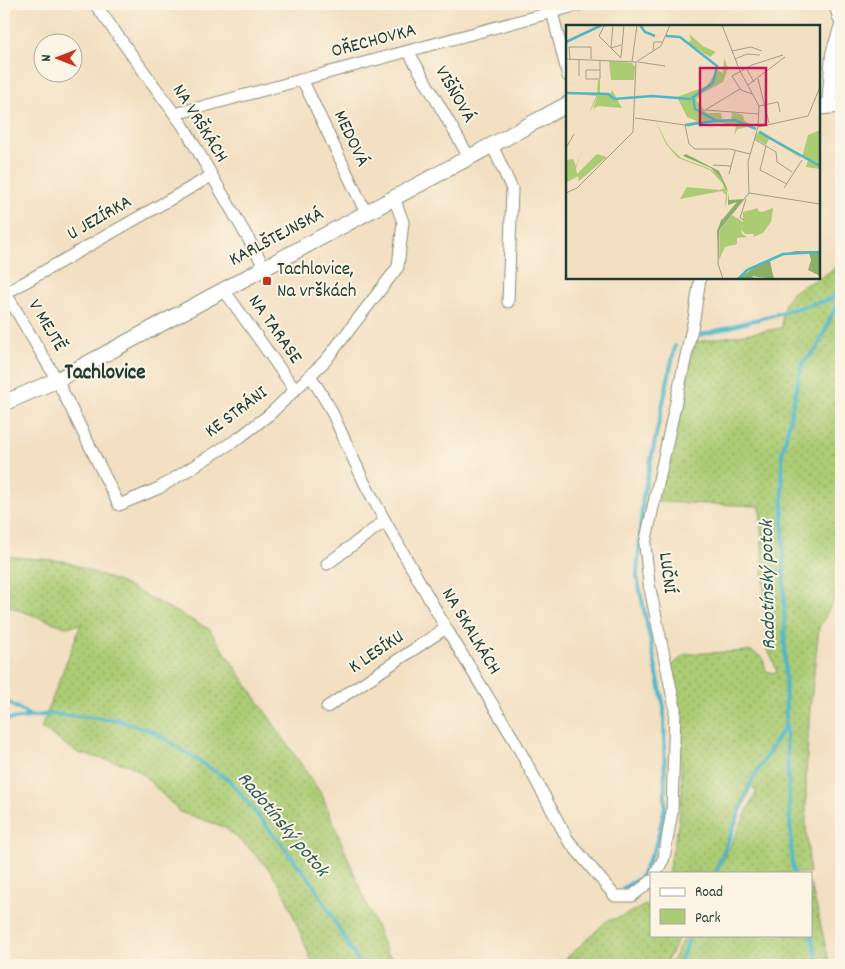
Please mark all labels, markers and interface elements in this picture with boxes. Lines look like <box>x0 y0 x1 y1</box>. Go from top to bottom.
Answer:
street label: OŘECHOVKA <box>329 18 419 66</box>
inset map <box>566 25 820 279</box>
north arrow <box>32 32 82 82</box>
text: N <box>37 54 57 61</box>
street label: VIŠŇOVÁ <box>427 62 481 129</box>
street label: NA VRŠKÁCH <box>164 80 234 168</box>
street label: MEDOVÁ <box>325 106 375 172</box>
street label: U JEZÍRKA <box>62 190 138 248</box>
street label: KARLŠTEJNSKÁ <box>225 202 329 274</box>
place label: Tachlovice, Na vrškách <box>277 257 356 306</box>
marker: Tachlovice, Na vrškách <box>261 275 273 287</box>
street label: NA TARASE <box>240 290 308 370</box>
street label: V MEJTĚ <box>20 295 72 357</box>
district label: Tachlovice <box>65 359 145 389</box>
street label: KE STRÁNI <box>200 380 274 445</box>
water label: Radotínský potok <box>754 518 784 650</box>
street label: LUČNÍ <box>650 551 682 596</box>
street label: NA SKALKÁCH <box>433 583 507 681</box>
street label: K LESÍKU <box>344 625 410 681</box>
water label: Radotínský potok <box>230 766 336 885</box>
legend <box>650 872 812 936</box>
text: Road <box>695 882 723 904</box>
text: Park <box>695 908 721 930</box>

